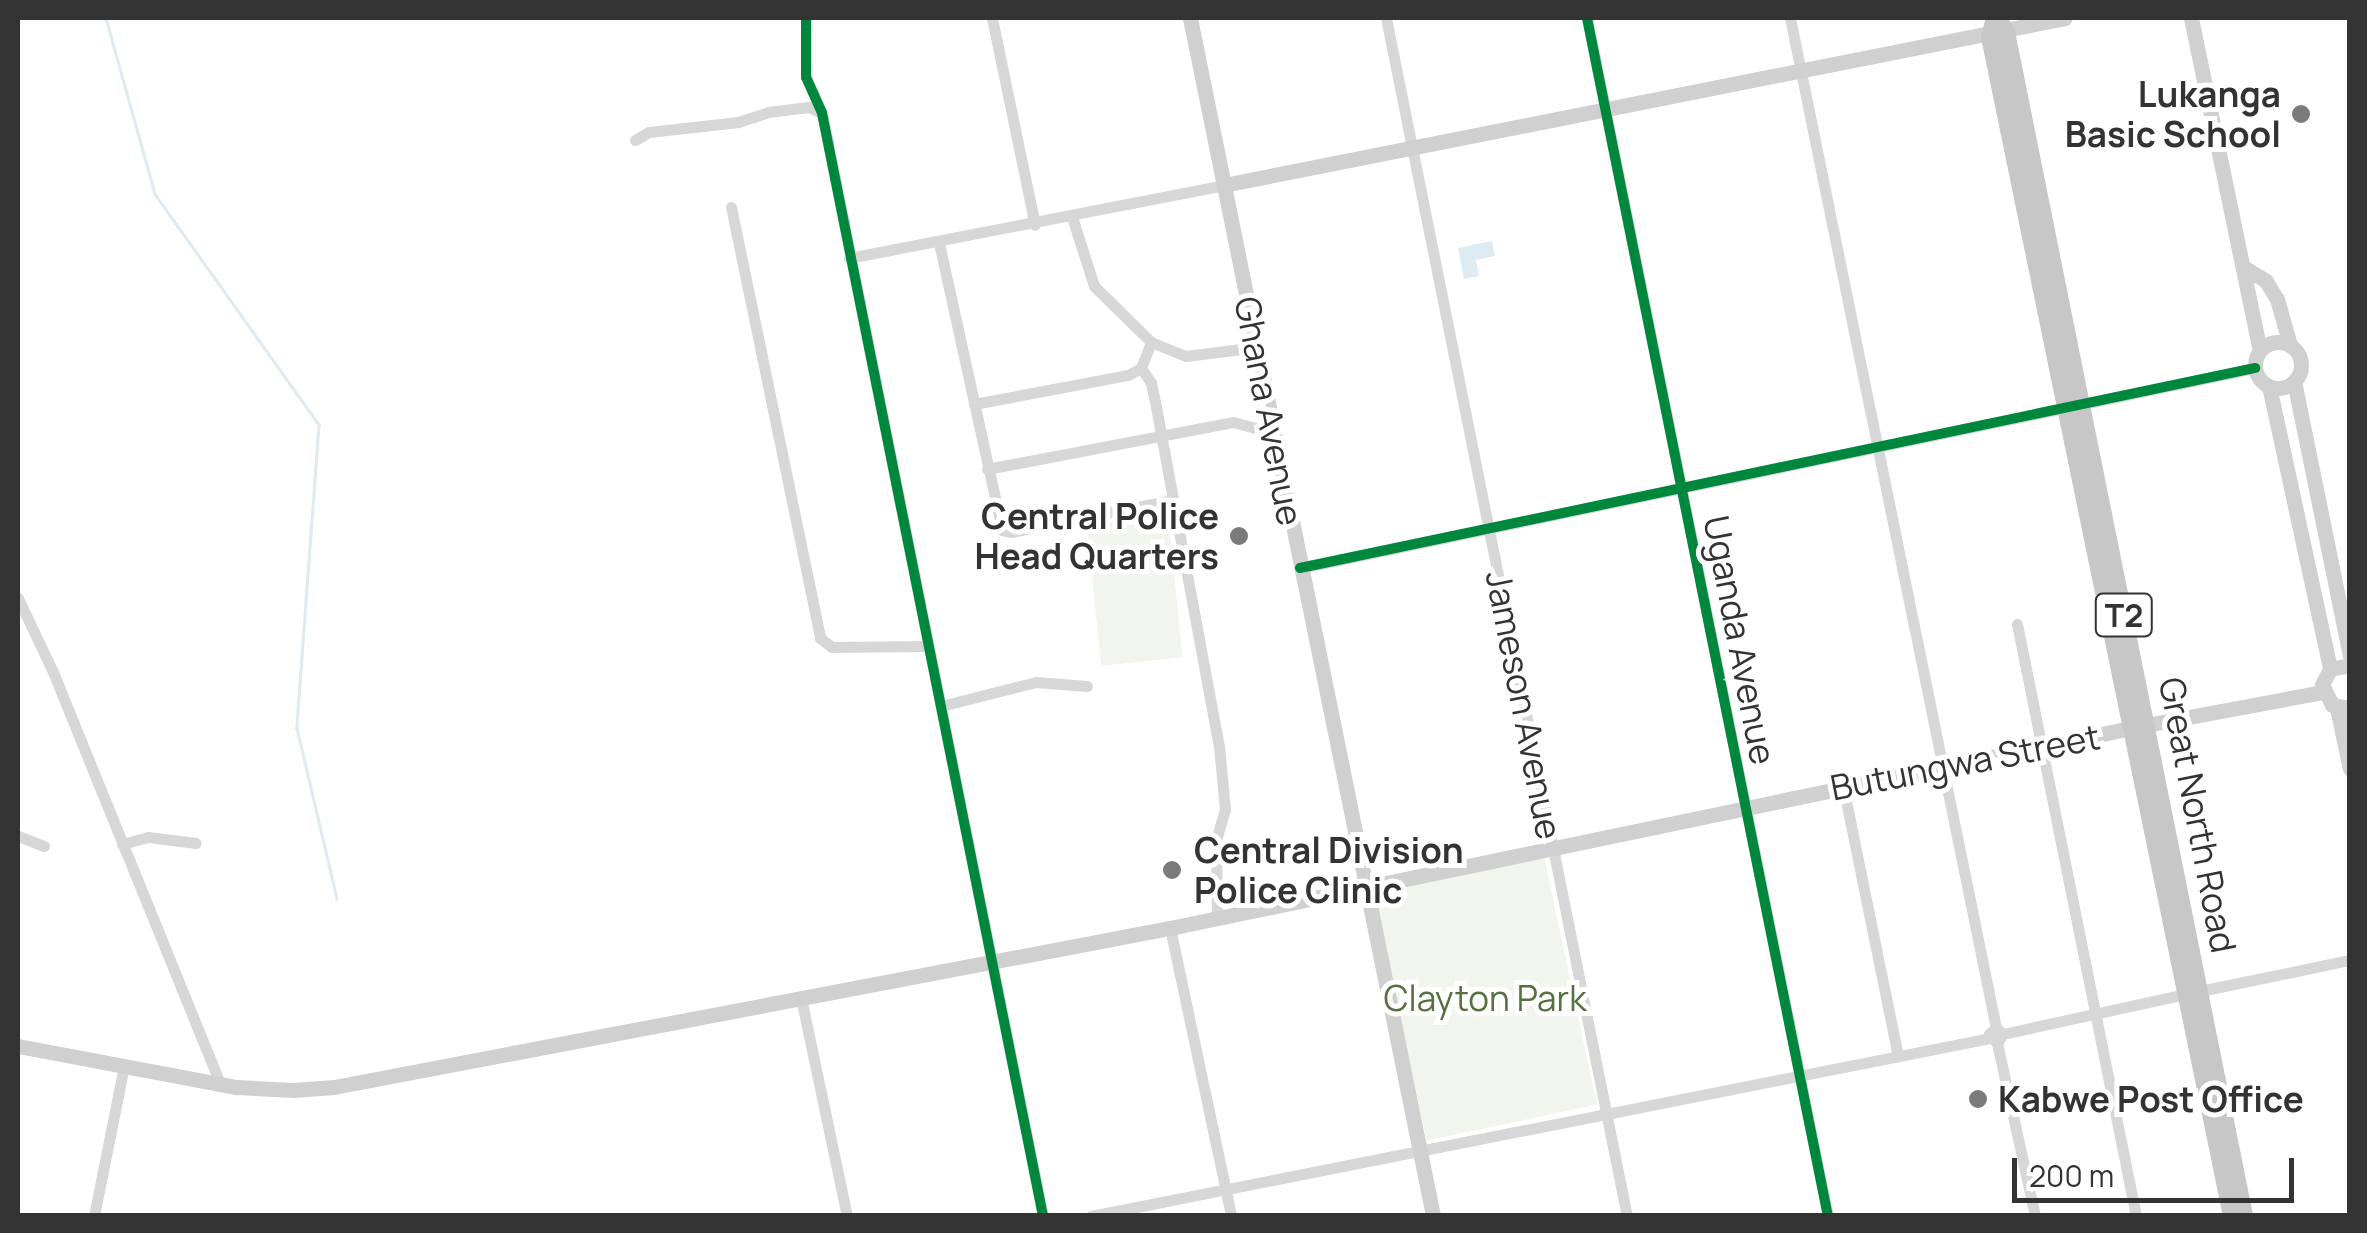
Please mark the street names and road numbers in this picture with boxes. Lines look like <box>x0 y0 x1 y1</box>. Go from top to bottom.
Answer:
street label: Ghana Avenue <box>1226 293 1312 529</box>
street label: Uganda Avenue <box>1695 512 1785 768</box>
street label: Jameson Avenue <box>1477 567 1571 843</box>
road number: T2 <box>2094 588 2154 642</box>
street label: Great North Road <box>2151 674 2245 956</box>
street label: Butungwa Street <box>1827 715 2103 809</box>

